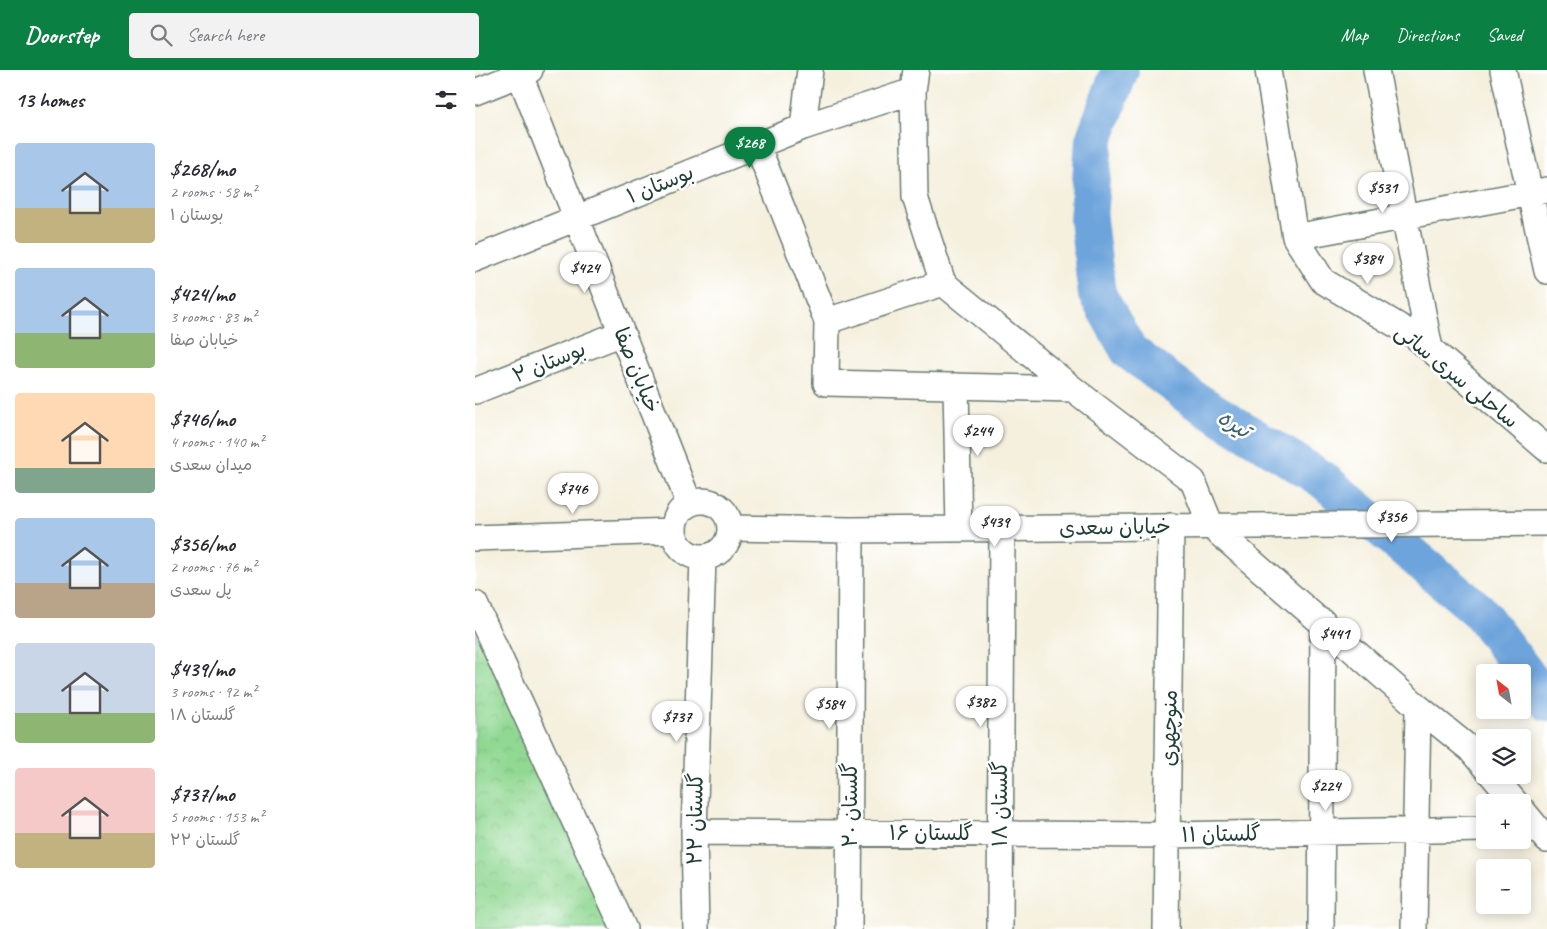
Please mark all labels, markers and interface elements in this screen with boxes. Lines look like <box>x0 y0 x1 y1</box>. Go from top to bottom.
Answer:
search box <box>129 13 479 58</box>
text: Doorstep <box>25 20 99 50</box>
icon: search <box>147 21 175 49</box>
text: Search here <box>187 23 264 47</box>
text: Map <box>1341 24 1368 46</box>
text: Directions <box>1396 24 1459 46</box>
text: Saved <box>1487 24 1522 46</box>
icon: filters <box>432 86 460 114</box>
text: 13 homes <box>15 87 84 113</box>
pin: $268 <box>720 126 780 169</box>
text: $268 <box>735 133 765 153</box>
text: $268/mo <box>170 156 235 182</box>
street label: بوستان ۱ <box>623 159 697 209</box>
icon: home <box>55 163 115 223</box>
pin: $531 <box>1353 172 1413 214</box>
text: $531 <box>1369 178 1397 198</box>
text: 2 rooms · 58 m² <box>170 182 256 202</box>
text: بوستان ۱ <box>170 205 223 225</box>
pin: $384 <box>1338 242 1398 285</box>
text: $384 <box>1354 249 1382 269</box>
pin: $424 <box>555 252 615 294</box>
text: $424 <box>571 258 599 278</box>
text: $424/mo <box>170 281 235 307</box>
icon: home <box>55 288 115 348</box>
text: 3 rooms · 83 m² <box>170 307 256 327</box>
street label: ساحلی سری ساتی <box>1389 318 1524 435</box>
street label: خیابان صفا <box>608 324 666 416</box>
text: خیابان صفا <box>170 330 238 350</box>
street label: بوستان ۲ <box>509 336 589 388</box>
water label: تيره <box>1212 403 1259 447</box>
text: $746/mo <box>170 406 235 432</box>
icon: home <box>55 413 115 473</box>
pin: $244 <box>948 414 1008 457</box>
text: $244 <box>964 421 992 441</box>
text: 4 rooms · 140 m² <box>170 432 264 452</box>
text: میدان سعدی <box>170 455 252 475</box>
pin: $746 <box>543 472 603 515</box>
text: $746 <box>558 479 588 499</box>
pin: $356 <box>1362 500 1422 543</box>
pin: $439 <box>965 506 1025 548</box>
text: $356 <box>1378 507 1406 527</box>
text: $439 <box>981 512 1009 532</box>
street label: خیابان سعدی <box>1059 513 1171 541</box>
text: $356/mo <box>170 531 235 557</box>
icon: home <box>55 538 115 598</box>
text: 2 rooms · 76 m² <box>170 557 256 577</box>
text: پل سعدی <box>170 580 232 600</box>
pin: $441 <box>1305 618 1365 660</box>
text: $441 <box>1321 624 1349 644</box>
text: $439/mo <box>170 656 234 682</box>
icon: home <box>55 663 115 723</box>
north arrow <box>1476 664 1531 719</box>
map controls <box>1476 664 1531 914</box>
text: 3 rooms · 92 m² <box>170 682 256 702</box>
pin: $382 <box>951 686 1011 728</box>
pin: $584 <box>800 688 860 730</box>
street label: منوچهری <box>1155 689 1184 767</box>
text: $382 <box>967 692 995 712</box>
text: $584 <box>816 694 844 714</box>
pin: $737 <box>647 700 707 743</box>
text: گلستان ۱۸ <box>170 705 236 725</box>
text: $737 <box>663 707 691 727</box>
button: layers <box>1476 729 1531 784</box>
street label: گلستان ۱۸ <box>987 761 1013 847</box>
street label: گلستان ۲۰ <box>837 763 863 847</box>
pin: $224 <box>1296 770 1356 812</box>
street label: گلستان ۲۲ <box>681 773 709 865</box>
text: $224 <box>1312 776 1340 796</box>
text: $737/mo <box>170 781 235 807</box>
icon: home <box>55 788 115 848</box>
button: + <box>1476 794 1531 849</box>
text: 5 rooms · 153 m² <box>170 807 264 827</box>
street label: گلستان ۱۶ <box>889 820 973 846</box>
street label: گلستان ۱۱ <box>1181 820 1261 848</box>
text: گلستان ۲۲ <box>170 830 240 850</box>
button: − <box>1476 859 1531 914</box>

